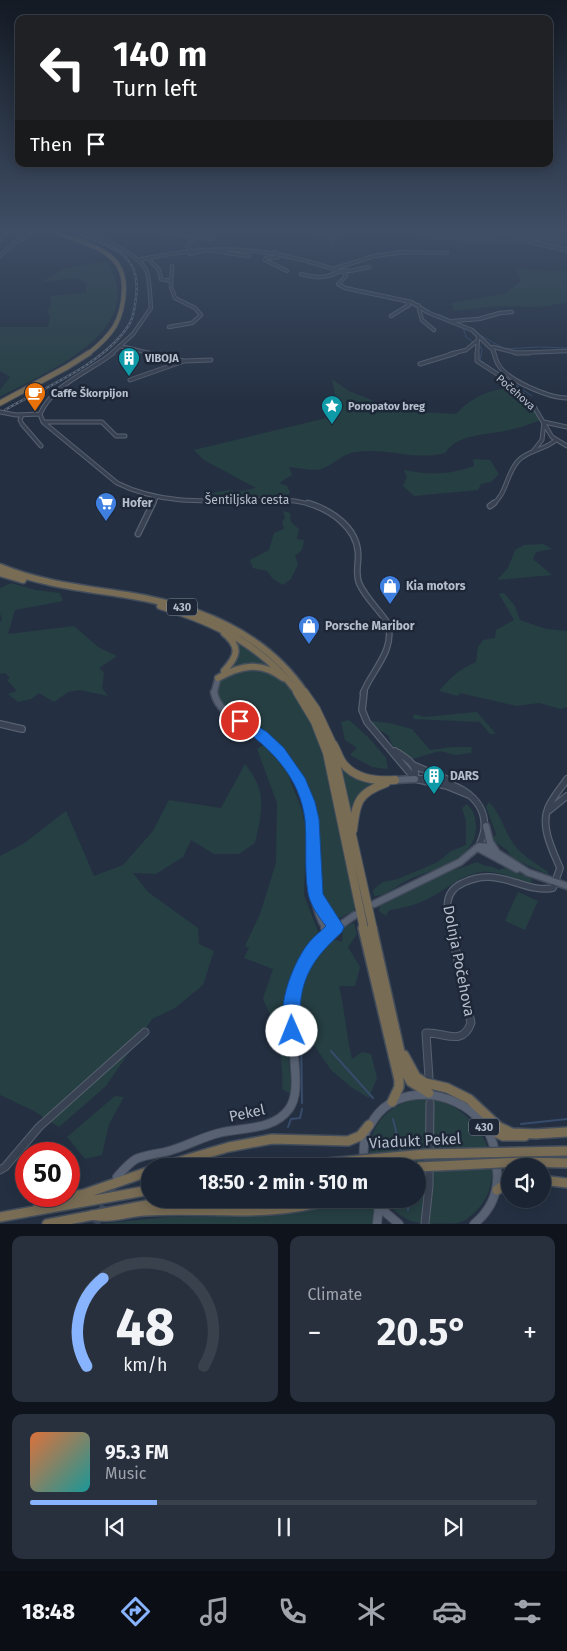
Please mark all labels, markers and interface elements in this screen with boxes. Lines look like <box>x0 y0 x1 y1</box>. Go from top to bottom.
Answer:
text: 140 m <box>113 33 207 75</box>
icon: left <box>30 35 95 100</box>
text: Turn left <box>113 75 197 102</box>
icon: arrive <box>82 130 110 158</box>
text: Then <box>30 133 72 156</box>
building icon: VIBOJA <box>117 346 141 377</box>
place label: VIBOJA <box>144 352 179 365</box>
street label: Počehova <box>493 372 538 413</box>
cafe icon: Caffe Škorpijon <box>23 381 47 412</box>
place label: Caffe Škorpijon <box>51 386 128 400</box>
place icon: Poropatov breg <box>320 394 344 425</box>
place label: Poropatov breg <box>348 400 426 413</box>
supermarket icon: Hofer <box>94 491 118 522</box>
street label: Šentiljska cesta <box>205 492 289 507</box>
place label: Hofer <box>122 496 153 510</box>
shop icon: Kia motors <box>378 574 402 605</box>
place label: Kia motors <box>406 579 466 593</box>
road number: 430 <box>167 598 197 616</box>
shop icon: Porsche Maribor <box>297 614 321 645</box>
place label: Porsche Maribor <box>325 619 415 633</box>
pin <box>219 700 261 742</box>
icon: arrive <box>226 707 254 735</box>
building icon: DARS <box>422 764 446 795</box>
place label: DARS <box>450 769 479 783</box>
street label: Dolnja Počehova <box>439 904 479 1018</box>
position arrow <box>265 1004 317 1056</box>
street label: Pekel <box>227 1100 267 1126</box>
road number: 430 <box>469 1118 499 1136</box>
street label: Viadukt Pekel <box>369 1130 462 1152</box>
speed limit sign: 50 <box>15 1142 80 1207</box>
map controls <box>501 1158 551 1208</box>
button: sound <box>501 1158 551 1208</box>
text: 18:50 · 2 min · 510 m <box>199 1171 368 1194</box>
text: Climate <box>308 1285 362 1304</box>
text: 48 <box>115 1296 175 1359</box>
text: 20.5° <box>377 1309 468 1355</box>
text: − <box>308 1316 322 1349</box>
text: + <box>523 1316 537 1349</box>
text: km/h <box>123 1354 167 1376</box>
text: 95.3 FM <box>105 1441 169 1464</box>
text: Music <box>105 1464 146 1483</box>
icon: previous <box>101 1513 129 1541</box>
icon: pause <box>270 1513 298 1541</box>
icon: next <box>439 1513 467 1541</box>
icon: directions <box>118 1594 153 1629</box>
icon: music <box>197 1594 232 1629</box>
icon: phone <box>275 1594 310 1629</box>
icon: climate <box>354 1594 389 1629</box>
icon: car <box>432 1594 467 1629</box>
icon: filters <box>510 1594 545 1629</box>
text: 18:48 <box>22 1598 75 1625</box>

